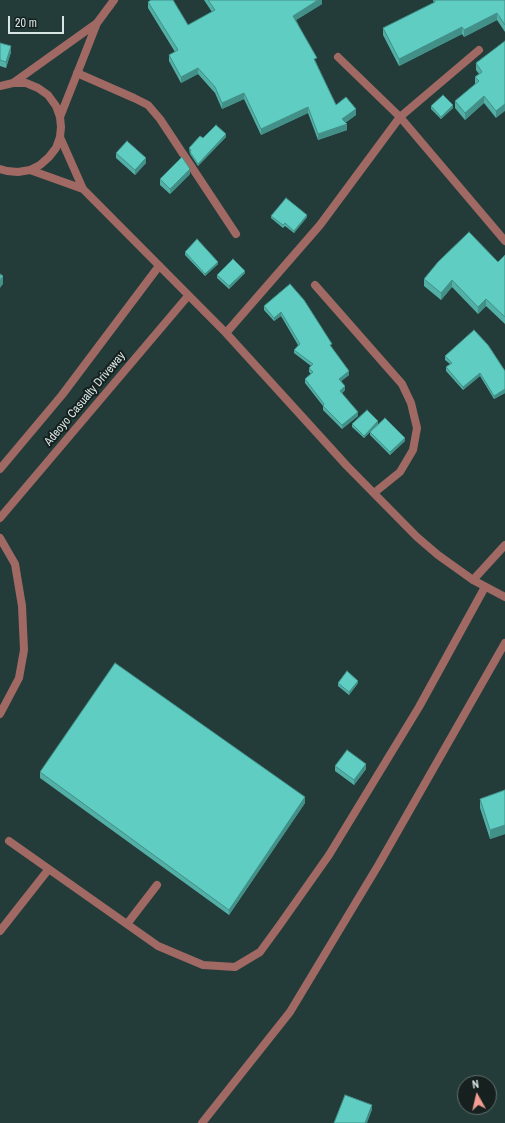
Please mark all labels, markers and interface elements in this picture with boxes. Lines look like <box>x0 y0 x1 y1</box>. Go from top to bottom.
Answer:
scale bar <box>10 8 66 34</box>
text: 20 m <box>15 15 37 31</box>
street label: Adeoyo Casualty Driveway <box>42 349 128 449</box>
north arrow <box>457 1075 497 1115</box>
text: N <box>471 1077 480 1091</box>

